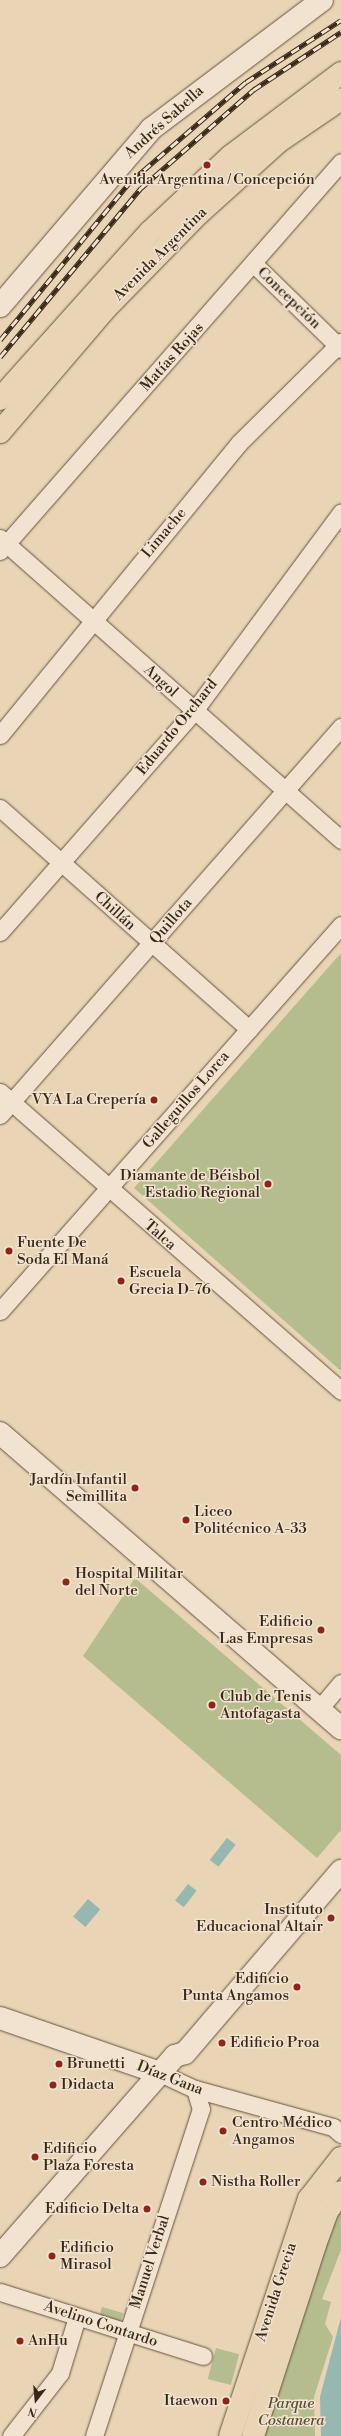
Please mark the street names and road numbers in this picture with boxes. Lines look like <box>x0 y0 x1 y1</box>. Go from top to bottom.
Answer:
street label: Andrés Sabella <box>121 82 207 162</box>
street label: Avenida Argentina <box>109 203 211 305</box>
street label: Concepción <box>253 263 325 333</box>
street label: Matías Rojas <box>136 319 208 395</box>
street label: Limache <box>138 504 190 562</box>
street label: Angol <box>140 661 182 701</box>
street label: Eduardo Orchard <box>133 675 221 779</box>
street label: Chillán <box>91 888 139 934</box>
street label: Quillota <box>146 894 196 948</box>
street label: Galleguillos Lorca <box>139 1048 233 1152</box>
street label: Talca <box>140 1216 180 1254</box>
street label: Díaz Gana <box>134 2057 206 2099</box>
street label: Manuel Verbal <box>126 2213 174 2311</box>
street label: Avenida Grecia <box>252 2240 300 2344</box>
street label: Avelino Contardo <box>42 2297 160 2351</box>

